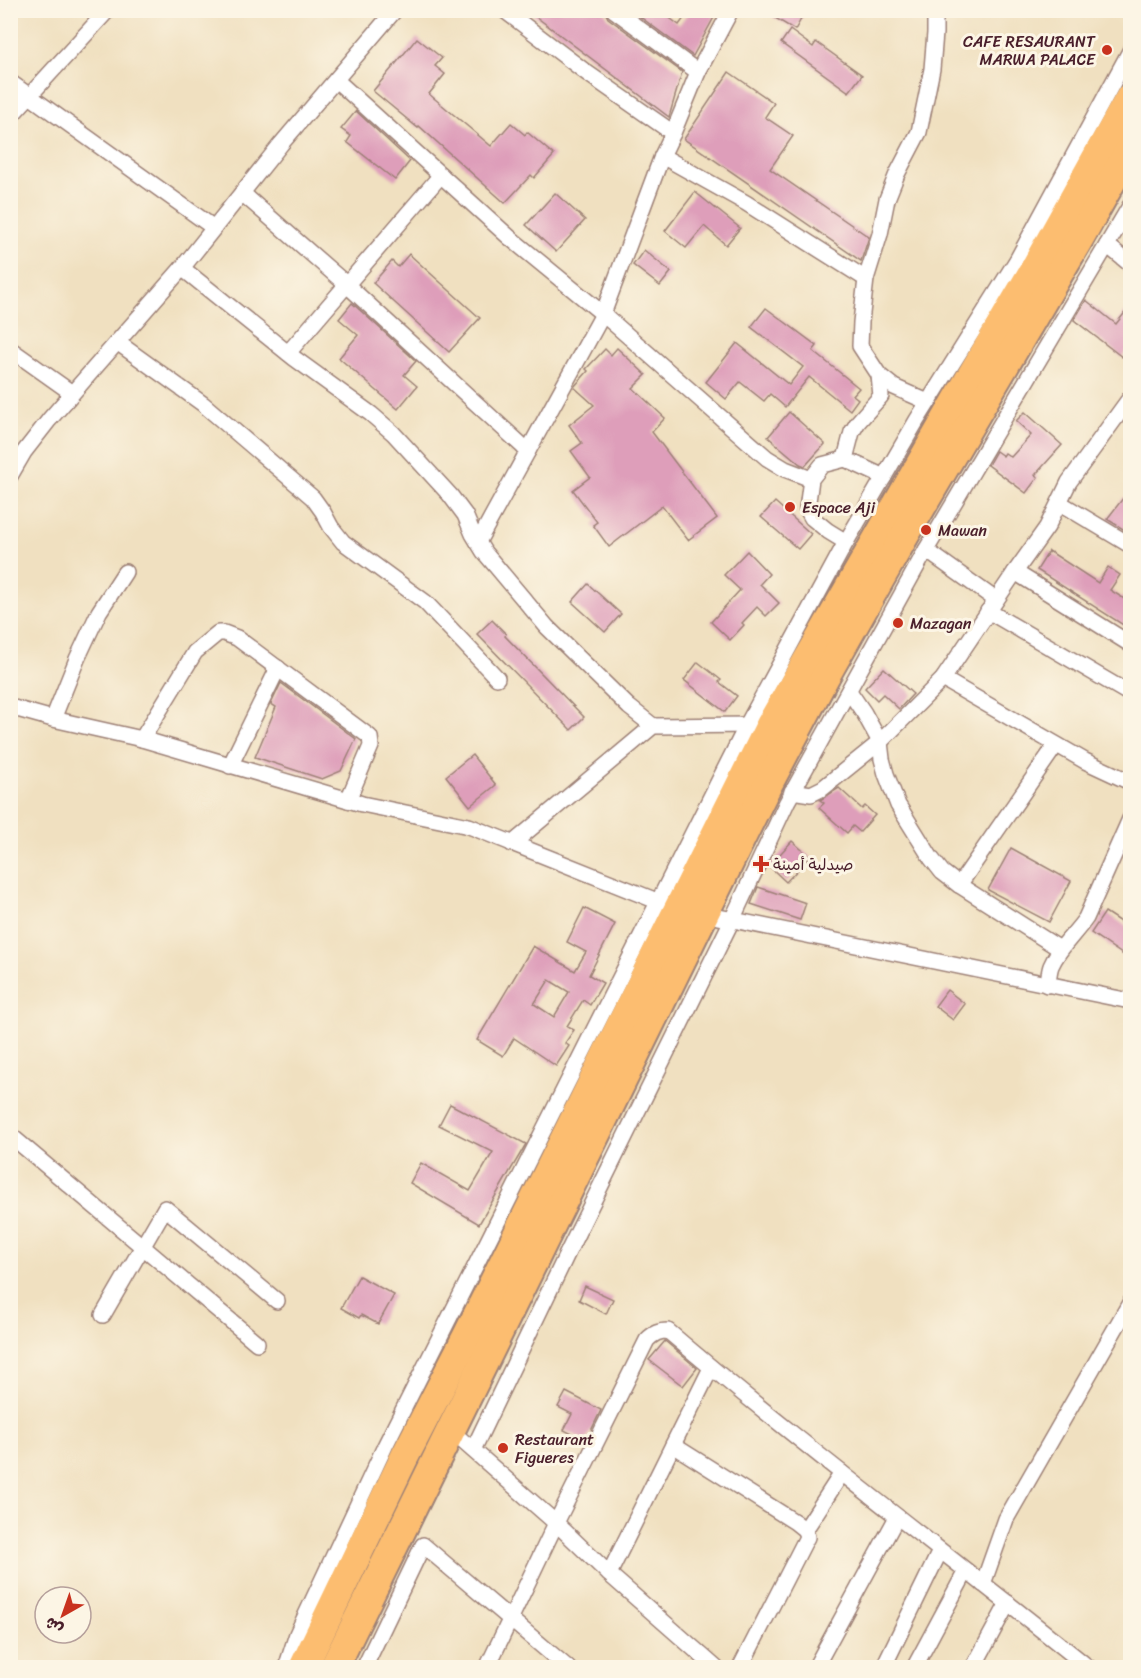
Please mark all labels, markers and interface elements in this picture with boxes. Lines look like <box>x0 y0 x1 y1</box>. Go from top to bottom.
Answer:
place label: CAFE RESAURANT MARWA PALACE <box>963 27 1096 74</box>
marker: CAFE RESAURANT MARWA PALACE <box>1100 43 1114 57</box>
place label: Espace Aji <box>802 493 876 522</box>
marker: Espace Aji <box>783 500 797 514</box>
place label: Mawan <box>938 516 987 545</box>
marker: Mawan <box>919 523 933 537</box>
place label: Mazagan <box>910 609 972 638</box>
marker: Mazagan <box>891 616 905 630</box>
place label: صيدلية أمينة <box>773 850 854 879</box>
marker: صيدلية أمينة <box>754 857 768 871</box>
place label: Restaurant Figueres <box>515 1425 594 1472</box>
marker: Restaurant Figueres <box>496 1441 510 1455</box>
north arrow <box>33 1585 93 1645</box>
text: ش <box>38 1609 70 1643</box>

